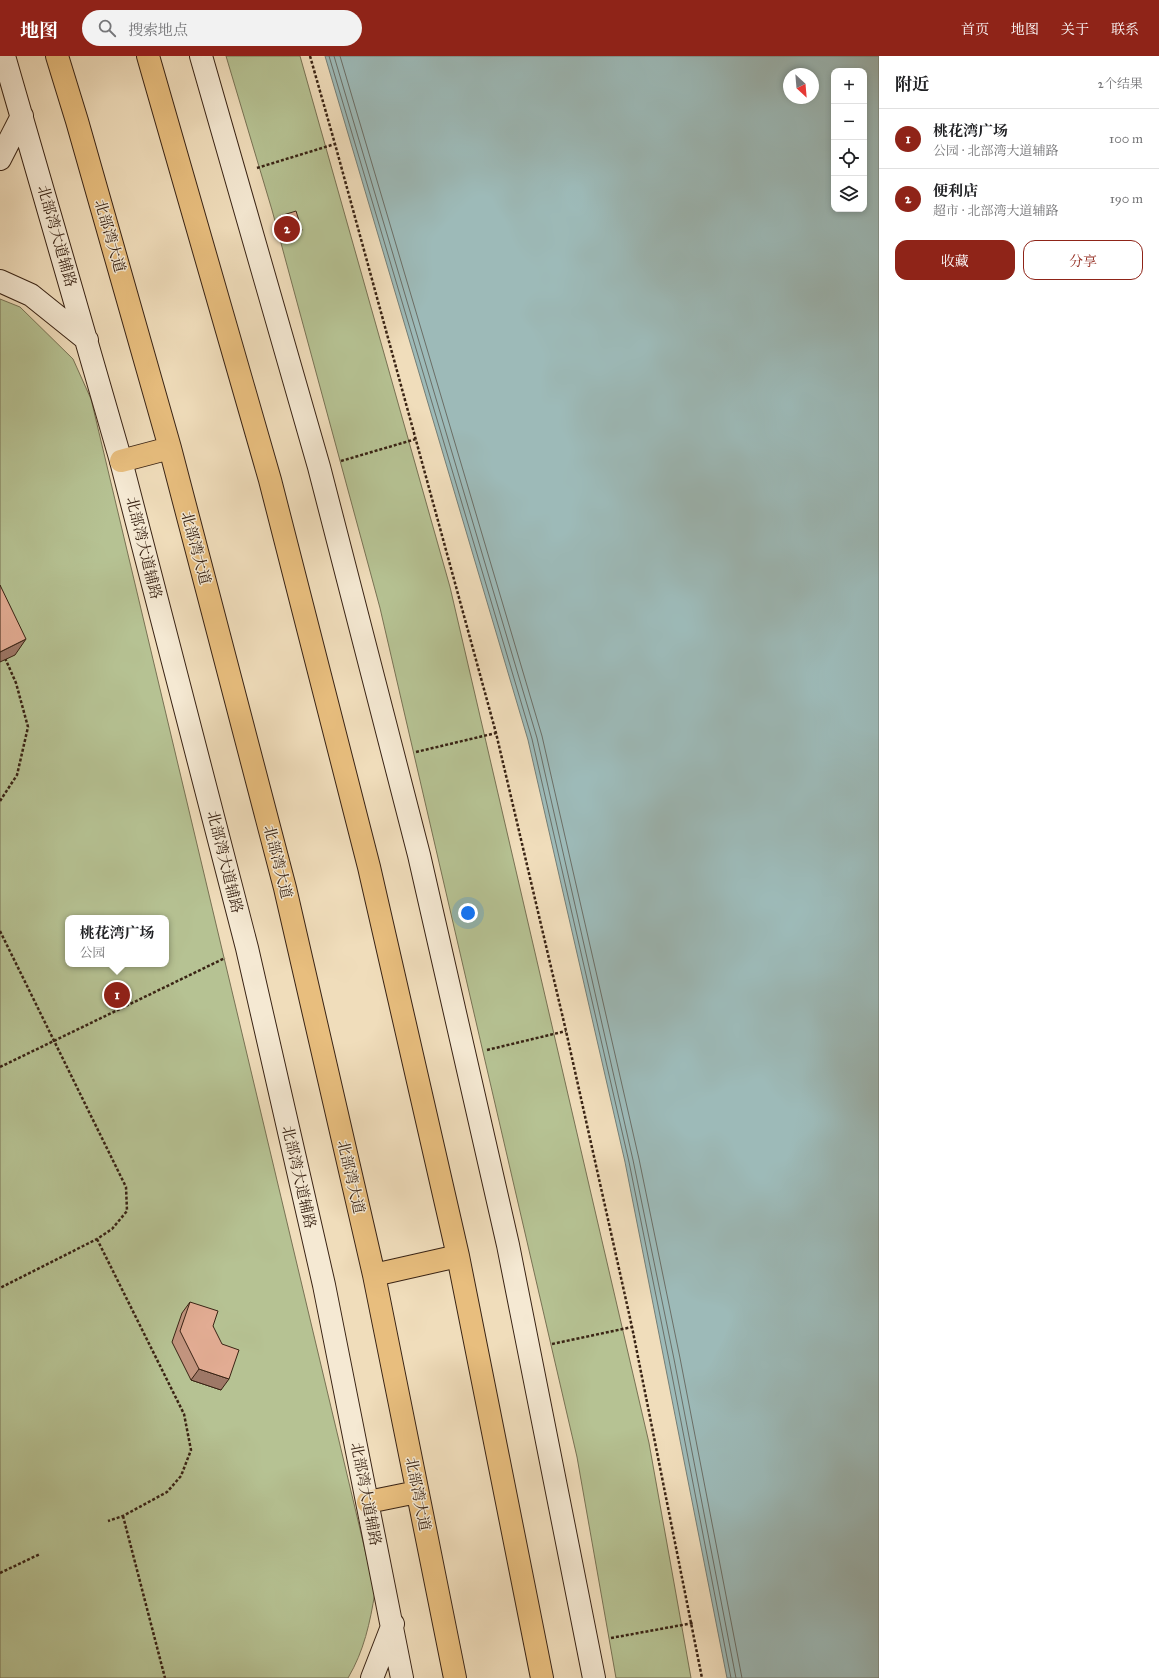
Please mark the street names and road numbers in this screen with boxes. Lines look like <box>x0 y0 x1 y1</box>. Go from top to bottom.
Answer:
street label: 北部湾大道辅路 <box>34 183 80 289</box>
street label: 北部湾大道 <box>91 197 129 275</box>
street label: 北部湾大道辅路 <box>123 495 165 601</box>
street label: 北部湾大道 <box>178 509 214 587</box>
street label: 北部湾大道辅路 <box>204 809 246 915</box>
street label: 北部湾大道 <box>260 823 296 901</box>
street label: 北部湾大道辅路 <box>278 1124 320 1230</box>
street label: 北部湾大道 <box>334 1138 368 1216</box>
street label: 北部湾大道辅路 <box>347 1441 385 1547</box>
street label: 北部湾大道 <box>402 1455 434 1533</box>

